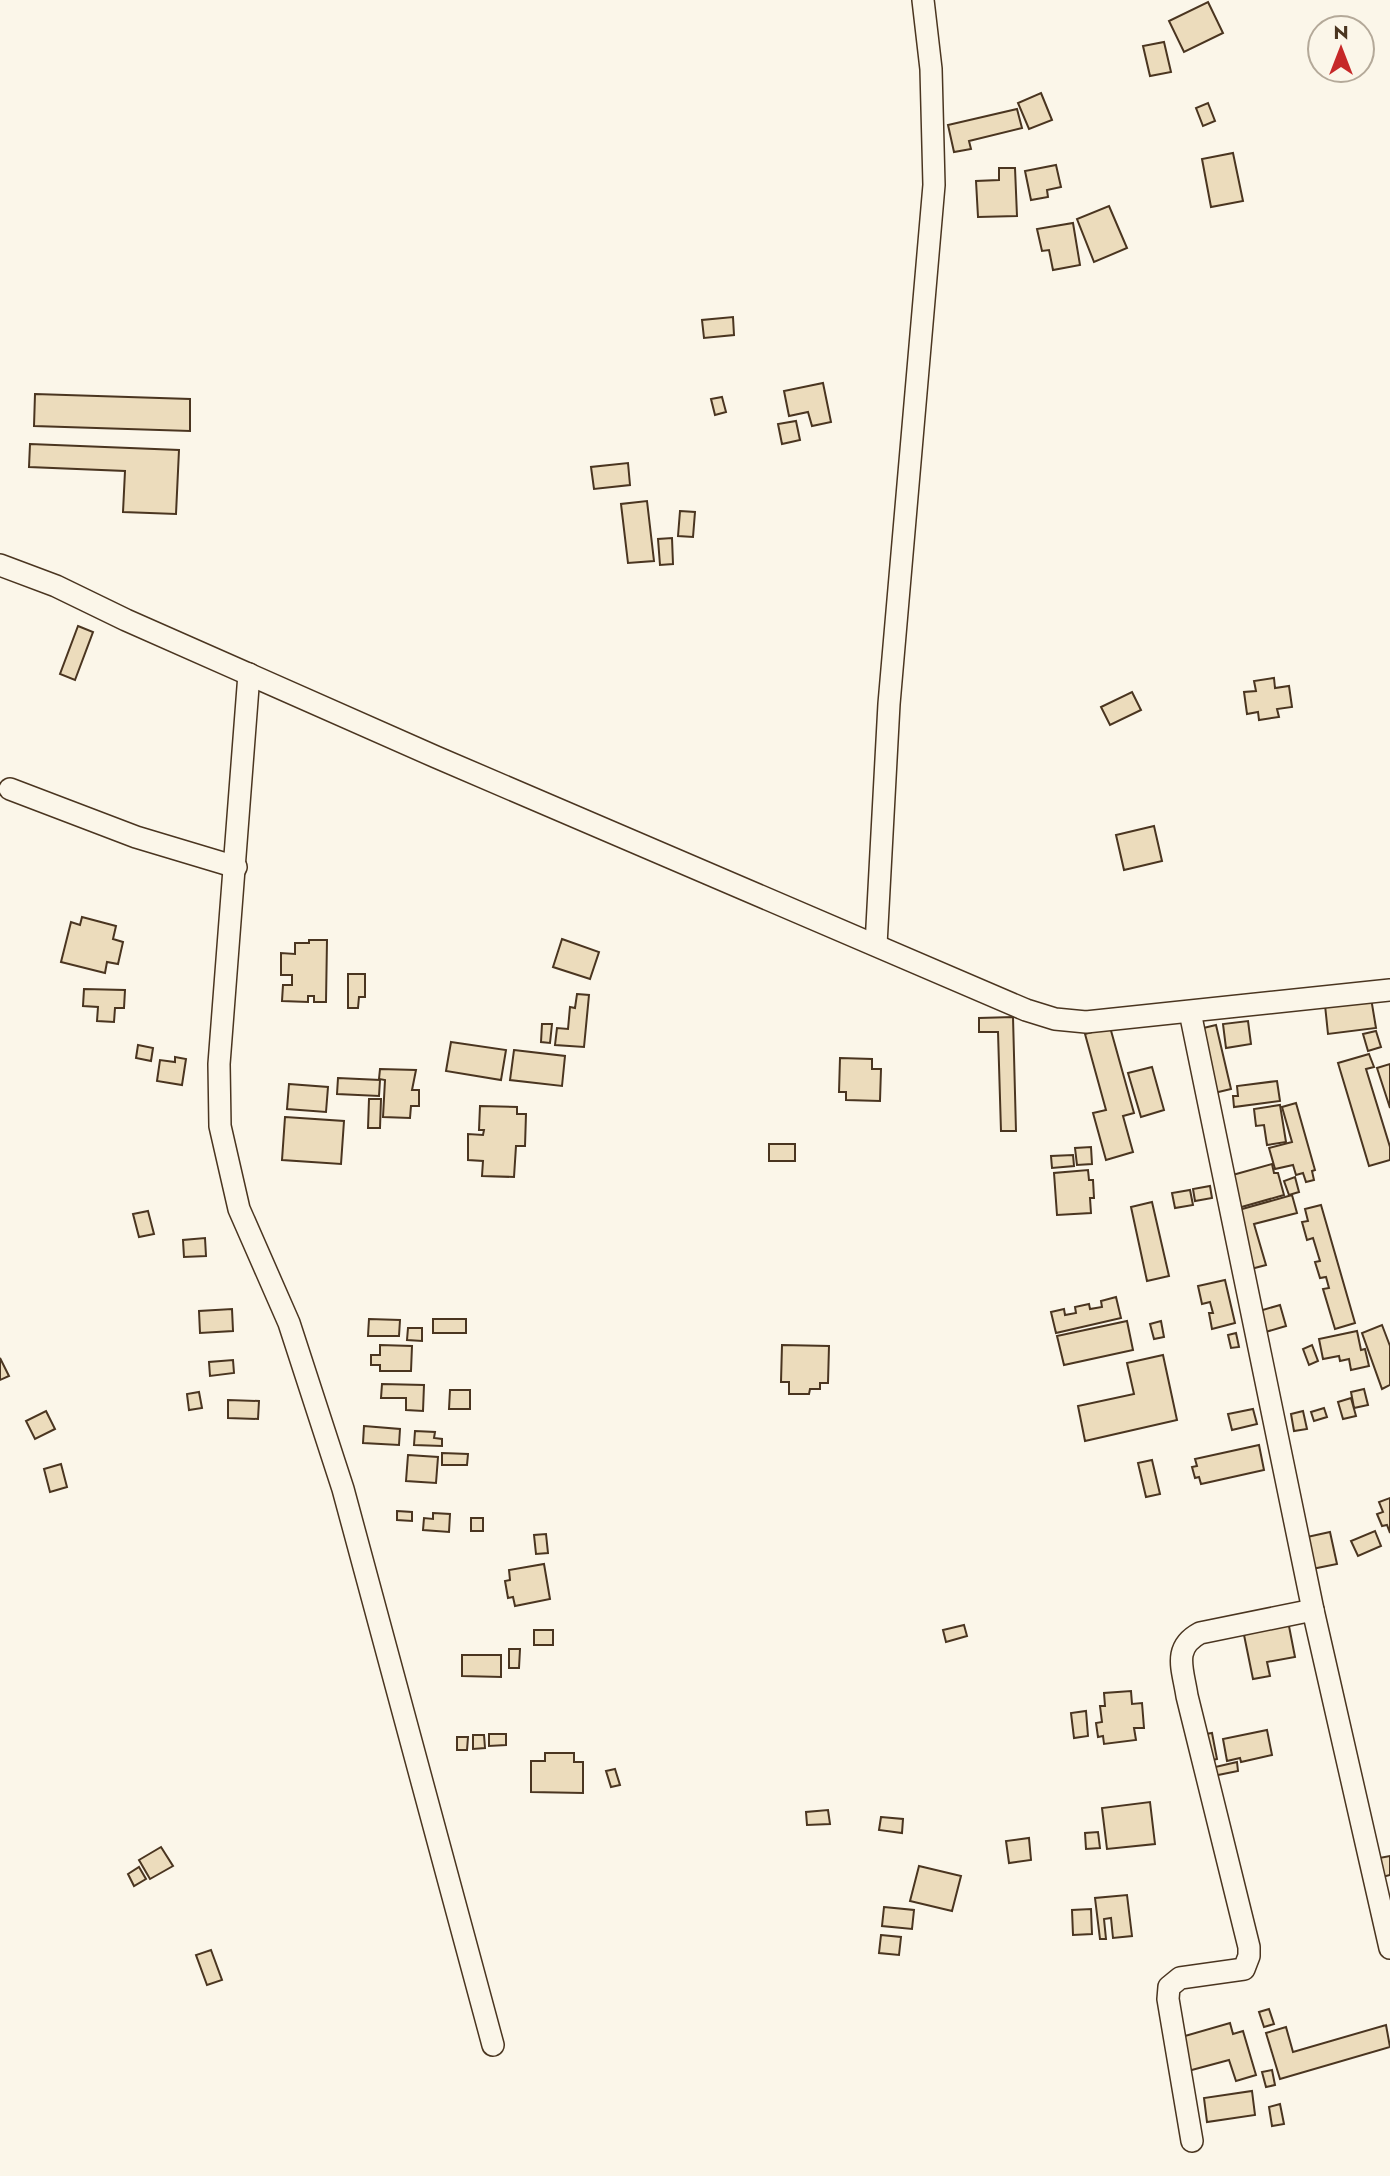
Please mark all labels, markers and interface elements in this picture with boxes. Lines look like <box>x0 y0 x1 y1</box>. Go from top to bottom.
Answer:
north arrow <box>1306 14 1376 84</box>
text: N <box>1333 19 1349 46</box>

